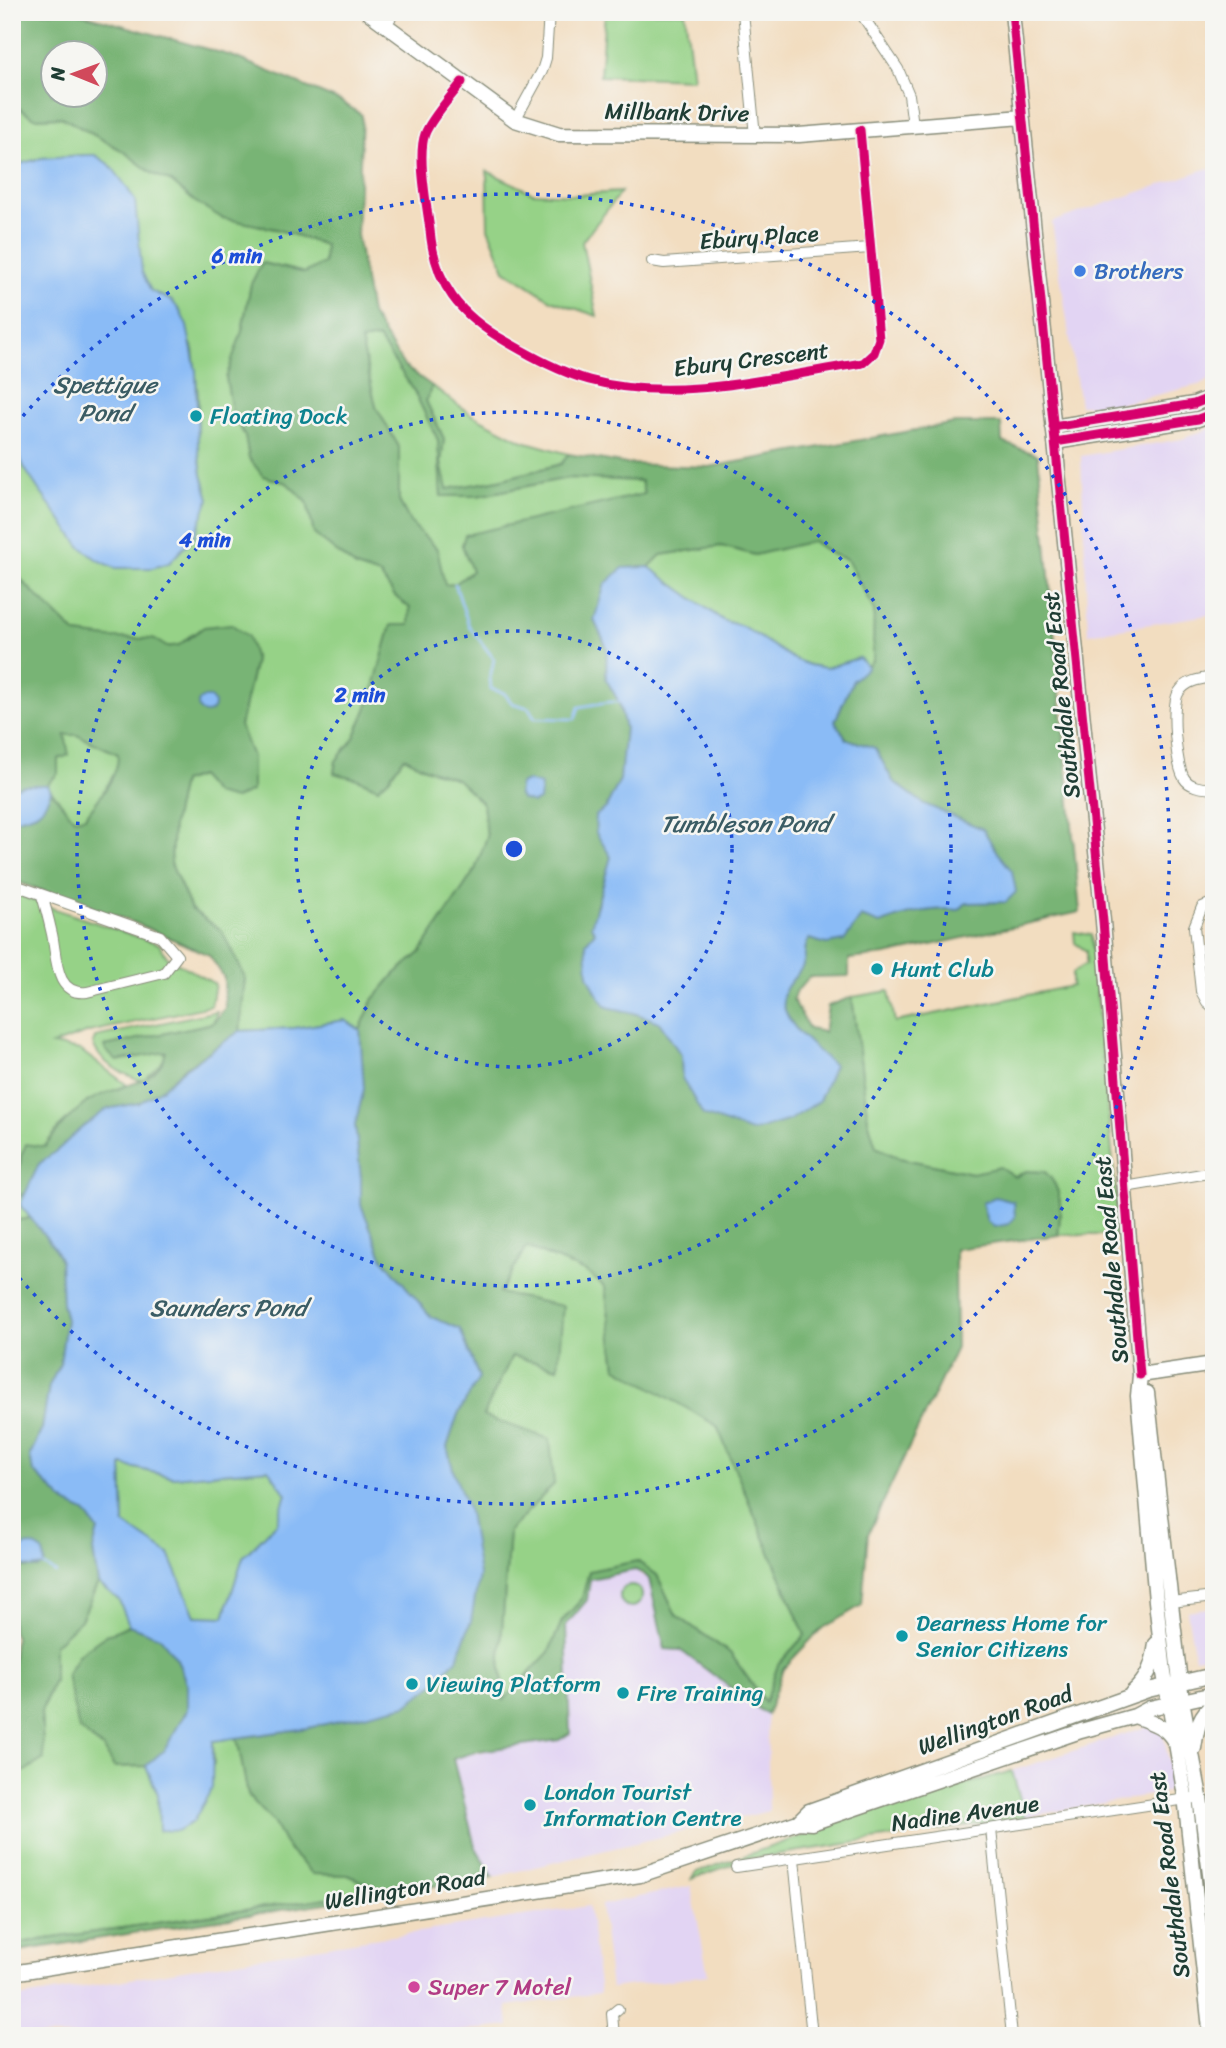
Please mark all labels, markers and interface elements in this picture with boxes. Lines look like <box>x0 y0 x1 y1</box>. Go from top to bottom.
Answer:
north arrow <box>38 38 108 108</box>
text: N <box>41 66 74 82</box>
street label: Millbank Drive <box>604 91 750 134</box>
street label: Ebury Place <box>698 213 820 262</box>
text: 6 min <box>211 237 263 275</box>
place label: Brothers <box>1094 251 1184 292</box>
marker: Brothers <box>1072 263 1088 279</box>
street label: Ebury Crescent <box>671 330 831 389</box>
water label: Spettigue Pond <box>53 364 160 434</box>
place label: Floating Dock <box>210 396 348 437</box>
marker: Floating Dock <box>188 408 204 424</box>
text: 4 min <box>178 521 232 559</box>
street label: Southdale Road East <box>1030 590 1093 800</box>
text: 2 min <box>334 676 386 714</box>
water label: Tumbleson Pond <box>660 803 836 845</box>
centre of rings <box>502 837 526 861</box>
place label: Hunt Club <box>891 949 994 990</box>
marker: Hunt Club <box>869 961 885 977</box>
street label: Southdale Road East <box>1082 1155 1141 1365</box>
water label: Saunders Pond <box>150 1287 313 1329</box>
place label: Dearness Home for Senior Citizens <box>916 1603 1108 1670</box>
marker: Dearness Home for Senior Citizens <box>894 1628 910 1644</box>
place label: Viewing Platform <box>426 1664 601 1705</box>
place label: Fire Training <box>637 1673 764 1714</box>
street label: Wellington Road <box>912 1673 1080 1767</box>
marker: Viewing Platform <box>404 1676 420 1692</box>
marker: Fire Training <box>615 1685 631 1701</box>
street label: Southdale Road East <box>1136 1769 1202 1980</box>
place label: London Tourist Information Centre <box>543 1772 742 1839</box>
street label: Nadine Avenue <box>889 1783 1042 1844</box>
marker: London Tourist Information Centre <box>522 1797 538 1813</box>
street label: Wellington Road <box>322 1856 490 1922</box>
place label: Super 7 Motel <box>428 1967 572 2008</box>
marker: Super 7 Motel <box>406 1979 422 1995</box>

